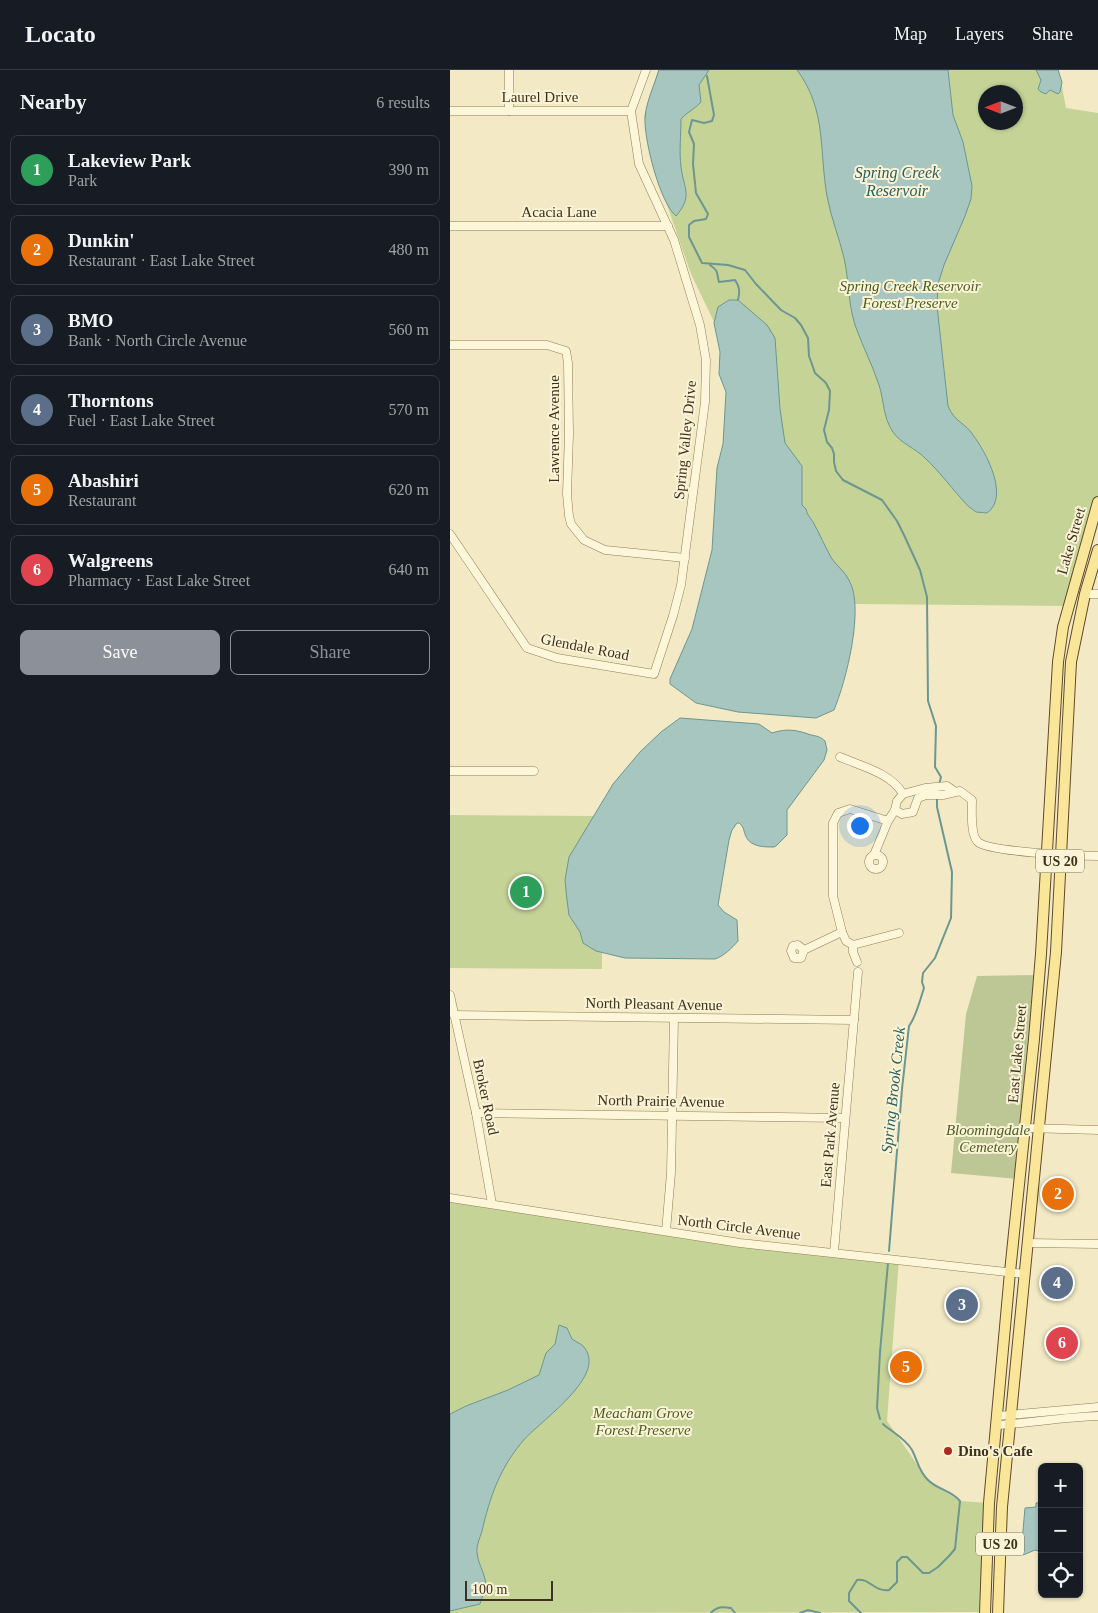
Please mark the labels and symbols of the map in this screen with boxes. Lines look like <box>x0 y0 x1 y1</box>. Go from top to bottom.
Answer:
north arrow <box>978 85 1023 130</box>
street label: Laurel Drive <box>501 89 579 105</box>
water label: Spring Creek Reservoir <box>855 164 940 199</box>
street label: Acacia Lane <box>521 204 597 220</box>
park label: Spring Creek Reservoir Forest Preserve <box>839 278 981 311</box>
street label: Lawrence Avenue <box>546 375 562 483</box>
street label: Spring Valley Drive <box>671 379 699 500</box>
street label: Lake Street <box>1054 505 1088 576</box>
street label: Glendale Road <box>540 631 631 663</box>
your location <box>847 813 873 839</box>
road number: US 20 <box>1036 849 1084 872</box>
pin: 1 <box>510 873 542 911</box>
street label: North Pleasant Avenue <box>585 995 723 1013</box>
street label: East Lake Street <box>1005 1004 1029 1104</box>
water label: Spring Brook Creek <box>878 1025 909 1154</box>
street label: Broker Road <box>470 1058 502 1137</box>
street label: East Park Avenue <box>817 1081 843 1188</box>
street label: North Prairie Avenue <box>597 1092 725 1110</box>
park label: Bloomingdale Cemetery <box>946 1122 1030 1155</box>
pin: 2 <box>1042 1175 1074 1213</box>
street label: North Circle Avenue <box>677 1212 802 1243</box>
pin: 4 <box>1041 1264 1073 1302</box>
pin: 3 <box>946 1286 978 1324</box>
pin: 6 <box>1046 1324 1078 1362</box>
pin: 5 <box>890 1348 922 1386</box>
park label: Meacham Grove Forest Preserve <box>592 1405 693 1438</box>
place label: Dino's Cafe <box>958 1443 1033 1459</box>
marker: Dino's Cafe <box>942 1445 954 1457</box>
road number: US 20 <box>976 1532 1024 1556</box>
scale bar <box>465 1578 552 1601</box>

